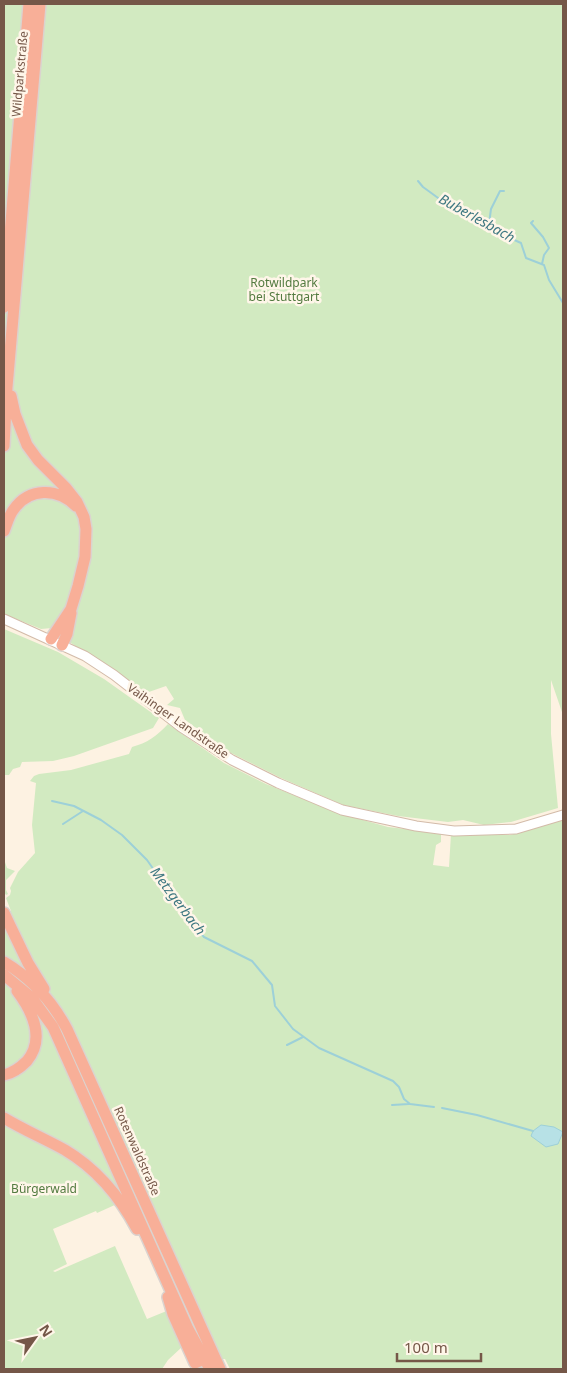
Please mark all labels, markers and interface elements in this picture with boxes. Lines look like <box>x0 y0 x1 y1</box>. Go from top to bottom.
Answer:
street label: Wildparkstraße <box>7 30 32 118</box>
water label: Buberlesbach <box>436 189 519 246</box>
park label: Rotwildpark bei Stuttgart <box>249 274 320 305</box>
street label: Vaihinger Landstraße <box>124 679 233 762</box>
water label: Metzgerbach <box>146 863 210 939</box>
street label: Rotenwaldstraße <box>110 1104 165 1198</box>
park label: Bürgerwald <box>11 1180 77 1197</box>
north arrow <box>10 1313 60 1363</box>
text: N <box>35 1321 57 1341</box>
scale bar <box>397 1330 481 1362</box>
text: 100 m <box>404 1337 448 1357</box>

